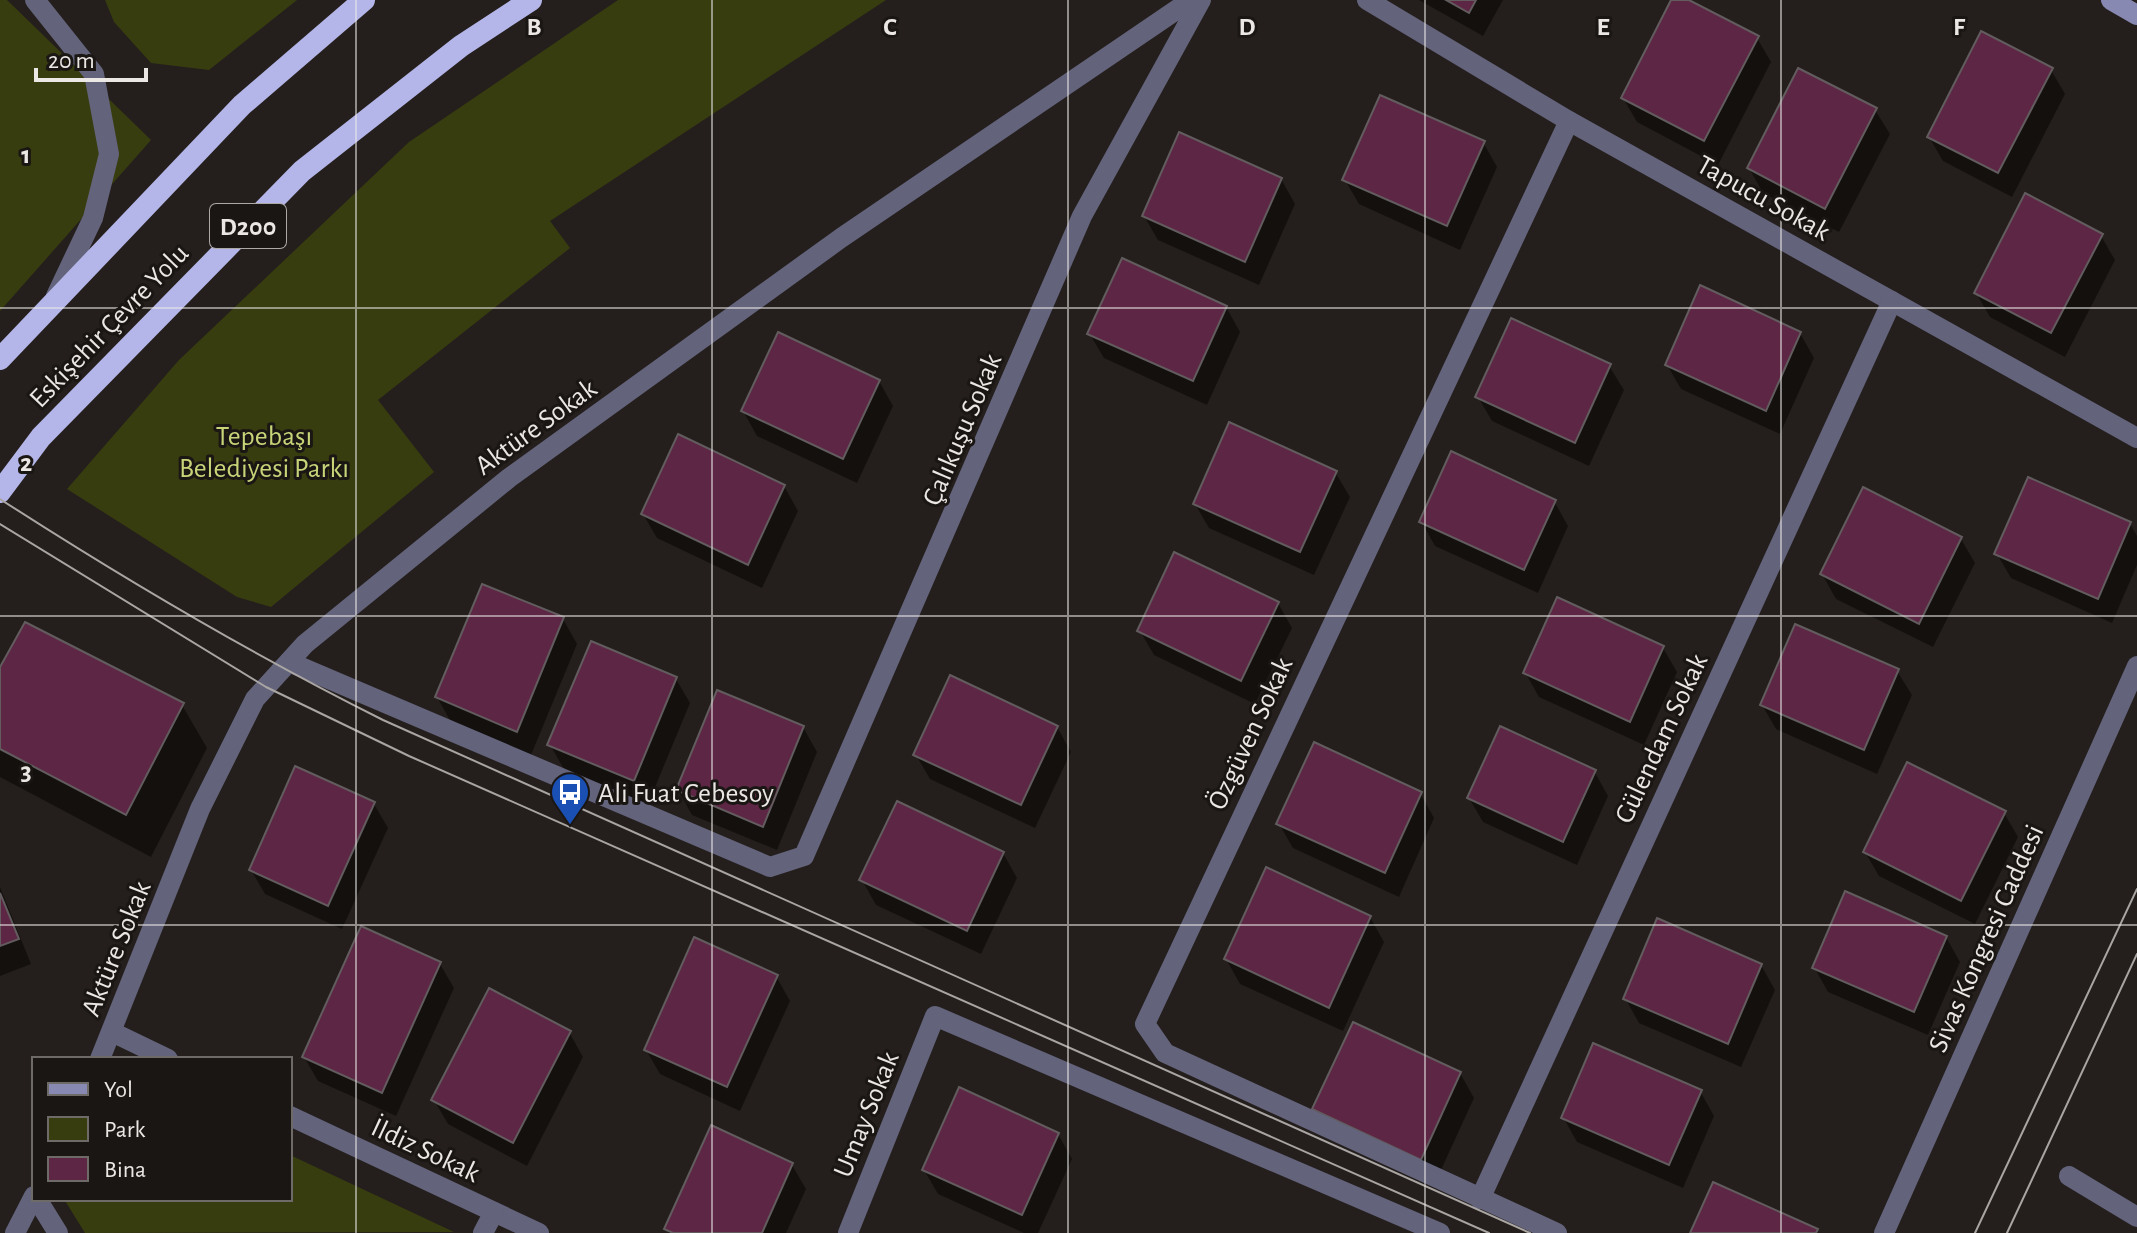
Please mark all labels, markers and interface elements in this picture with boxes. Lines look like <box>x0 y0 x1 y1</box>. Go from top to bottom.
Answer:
text: B <box>526 14 542 40</box>
text: C <box>883 14 897 40</box>
text: D <box>1238 14 1256 40</box>
text: E <box>1596 14 1610 40</box>
text: F <box>1953 14 1966 40</box>
scale bar <box>36 32 146 82</box>
text: 20 m <box>48 49 95 73</box>
text: 1 <box>21 142 31 168</box>
street label: Tapucu Sokak <box>1692 151 1834 247</box>
road number: D200 <box>210 204 286 248</box>
street label: Eskişehir Çevre Yolu <box>25 239 194 413</box>
street label: Çalıkuşu Sokak <box>918 350 1007 510</box>
street label: Aktüre Sokak <box>470 374 602 481</box>
park label: Tepebaşı Belediyesi Parkı <box>179 423 349 483</box>
text: 2 <box>20 450 32 476</box>
street label: Gülendam Sokak <box>1610 650 1713 828</box>
street label: Özgüven Sokak <box>1202 652 1298 814</box>
text: 3 <box>20 759 32 785</box>
bus stop icon: Ali Fuat Cebesoy <box>549 771 591 826</box>
place label: Ali Fuat Cebesoy <box>598 780 774 808</box>
street label: Sivas Kongresi Caddesi <box>1924 821 2050 1057</box>
street label: Aktüre Sokak <box>77 877 157 1020</box>
street label: Umay Sokak <box>829 1048 905 1182</box>
legend <box>32 1057 292 1201</box>
text: Yol <box>104 1078 133 1102</box>
street label: İldiz Sokak <box>367 1112 485 1188</box>
text: Park <box>104 1118 145 1142</box>
text: Bina <box>104 1158 146 1182</box>

